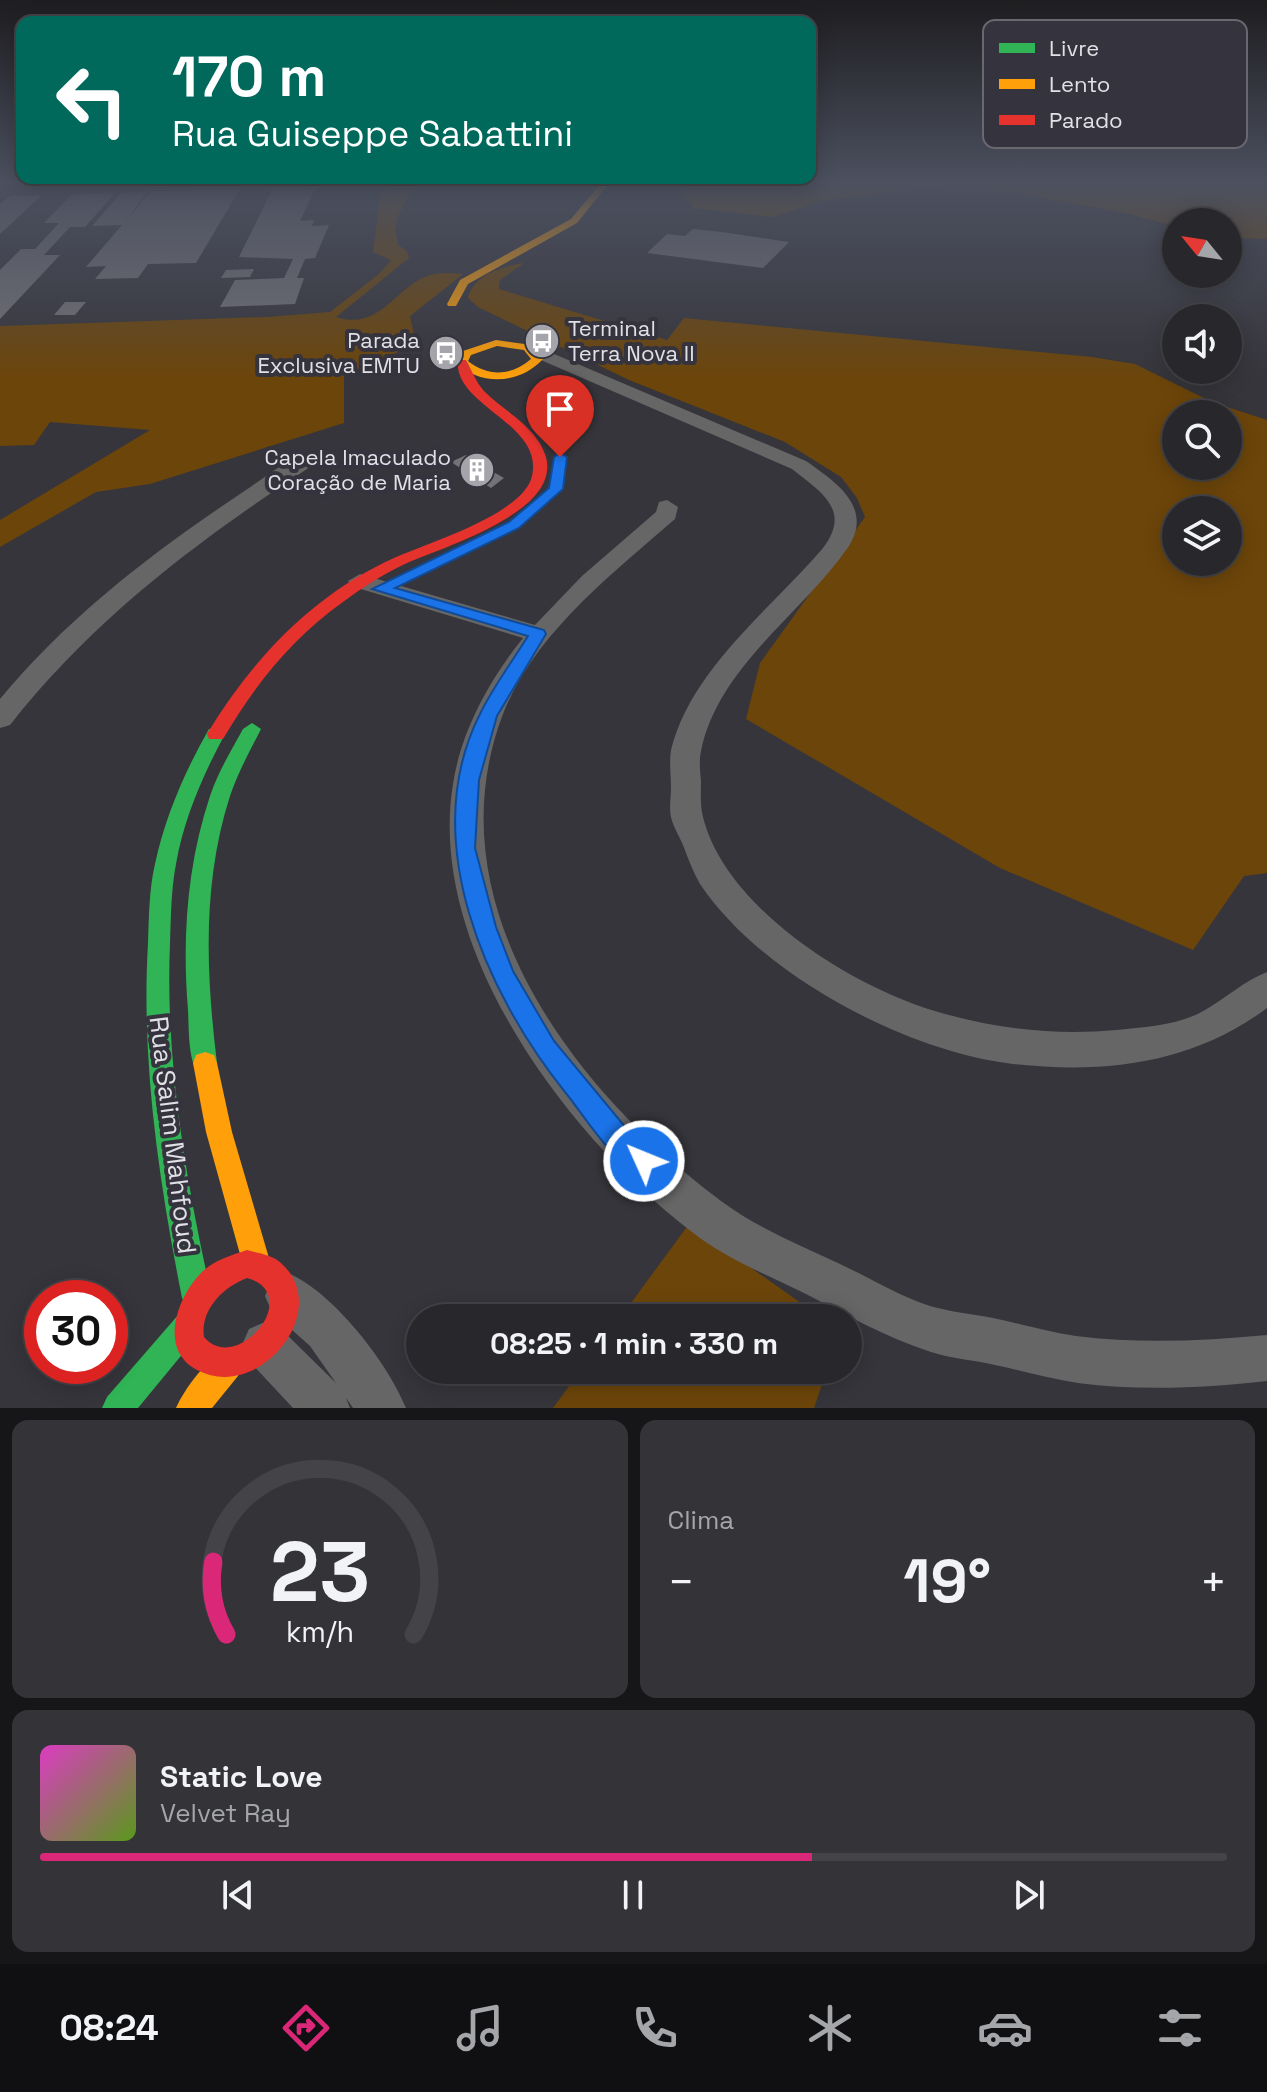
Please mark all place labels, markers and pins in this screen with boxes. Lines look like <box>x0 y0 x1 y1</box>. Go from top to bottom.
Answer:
place label: Terminal Terra Nova II <box>568 314 695 367</box>
bus stop icon: Terminal Terra Nova II <box>523 322 561 360</box>
place label: Parada Exclusiva EMTU <box>257 326 420 379</box>
bus stop icon: Parada Exclusiva EMTU <box>427 334 465 372</box>
pin <box>526 375 594 457</box>
place label: Capela Imaculado Coração de Maria <box>265 443 451 496</box>
building icon: Capela Imaculado Coração de Maria <box>458 451 496 489</box>

